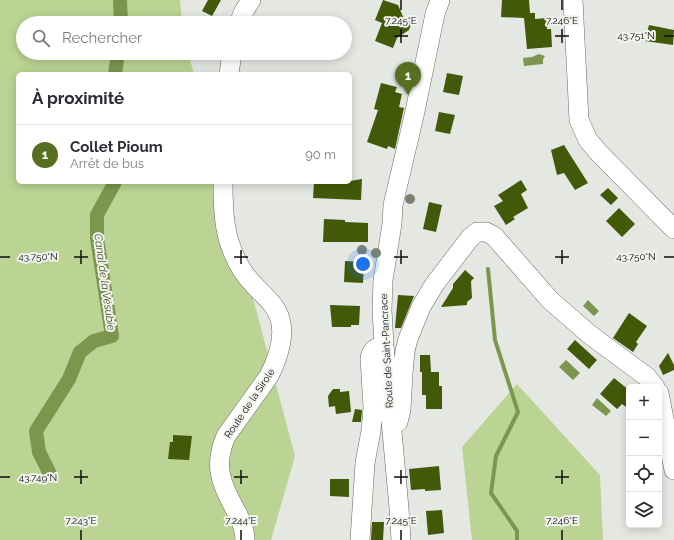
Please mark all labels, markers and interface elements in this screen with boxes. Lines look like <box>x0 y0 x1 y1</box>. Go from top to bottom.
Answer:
text: 7.245°E <box>385 15 417 26</box>
text: 7.246°E <box>546 15 578 26</box>
search box <box>16 16 352 60</box>
icon: search <box>30 27 52 49</box>
text: Rechercher <box>62 29 142 47</box>
text: 43.751°N <box>617 30 655 41</box>
pin: 1 <box>395 62 421 95</box>
text: À proximité <box>32 88 124 108</box>
text: Collet Pioum <box>70 138 163 156</box>
text: 1 <box>42 147 48 162</box>
text: 90 m <box>305 147 336 162</box>
text: Arrêt de bus <box>70 156 144 171</box>
water label: Canal de la Vésubie <box>91 233 118 331</box>
text: 43.750°N <box>18 251 58 262</box>
text: 43.750°N <box>616 251 656 262</box>
your location <box>353 254 373 274</box>
street label: Route de Saint-Pancrace <box>378 293 395 409</box>
street label: Route de la Sirole <box>222 366 277 440</box>
map controls <box>626 384 662 528</box>
button: + <box>626 384 662 420</box>
button: − <box>626 420 662 456</box>
button: locate <box>626 456 662 492</box>
text: 43.749°N <box>19 472 57 483</box>
button: layers <box>626 492 662 528</box>
text: 7.243°E <box>65 515 97 526</box>
text: 7.244°E <box>225 515 257 526</box>
text: 7.245°E <box>385 515 417 526</box>
text: 7.246°E <box>546 515 578 526</box>

